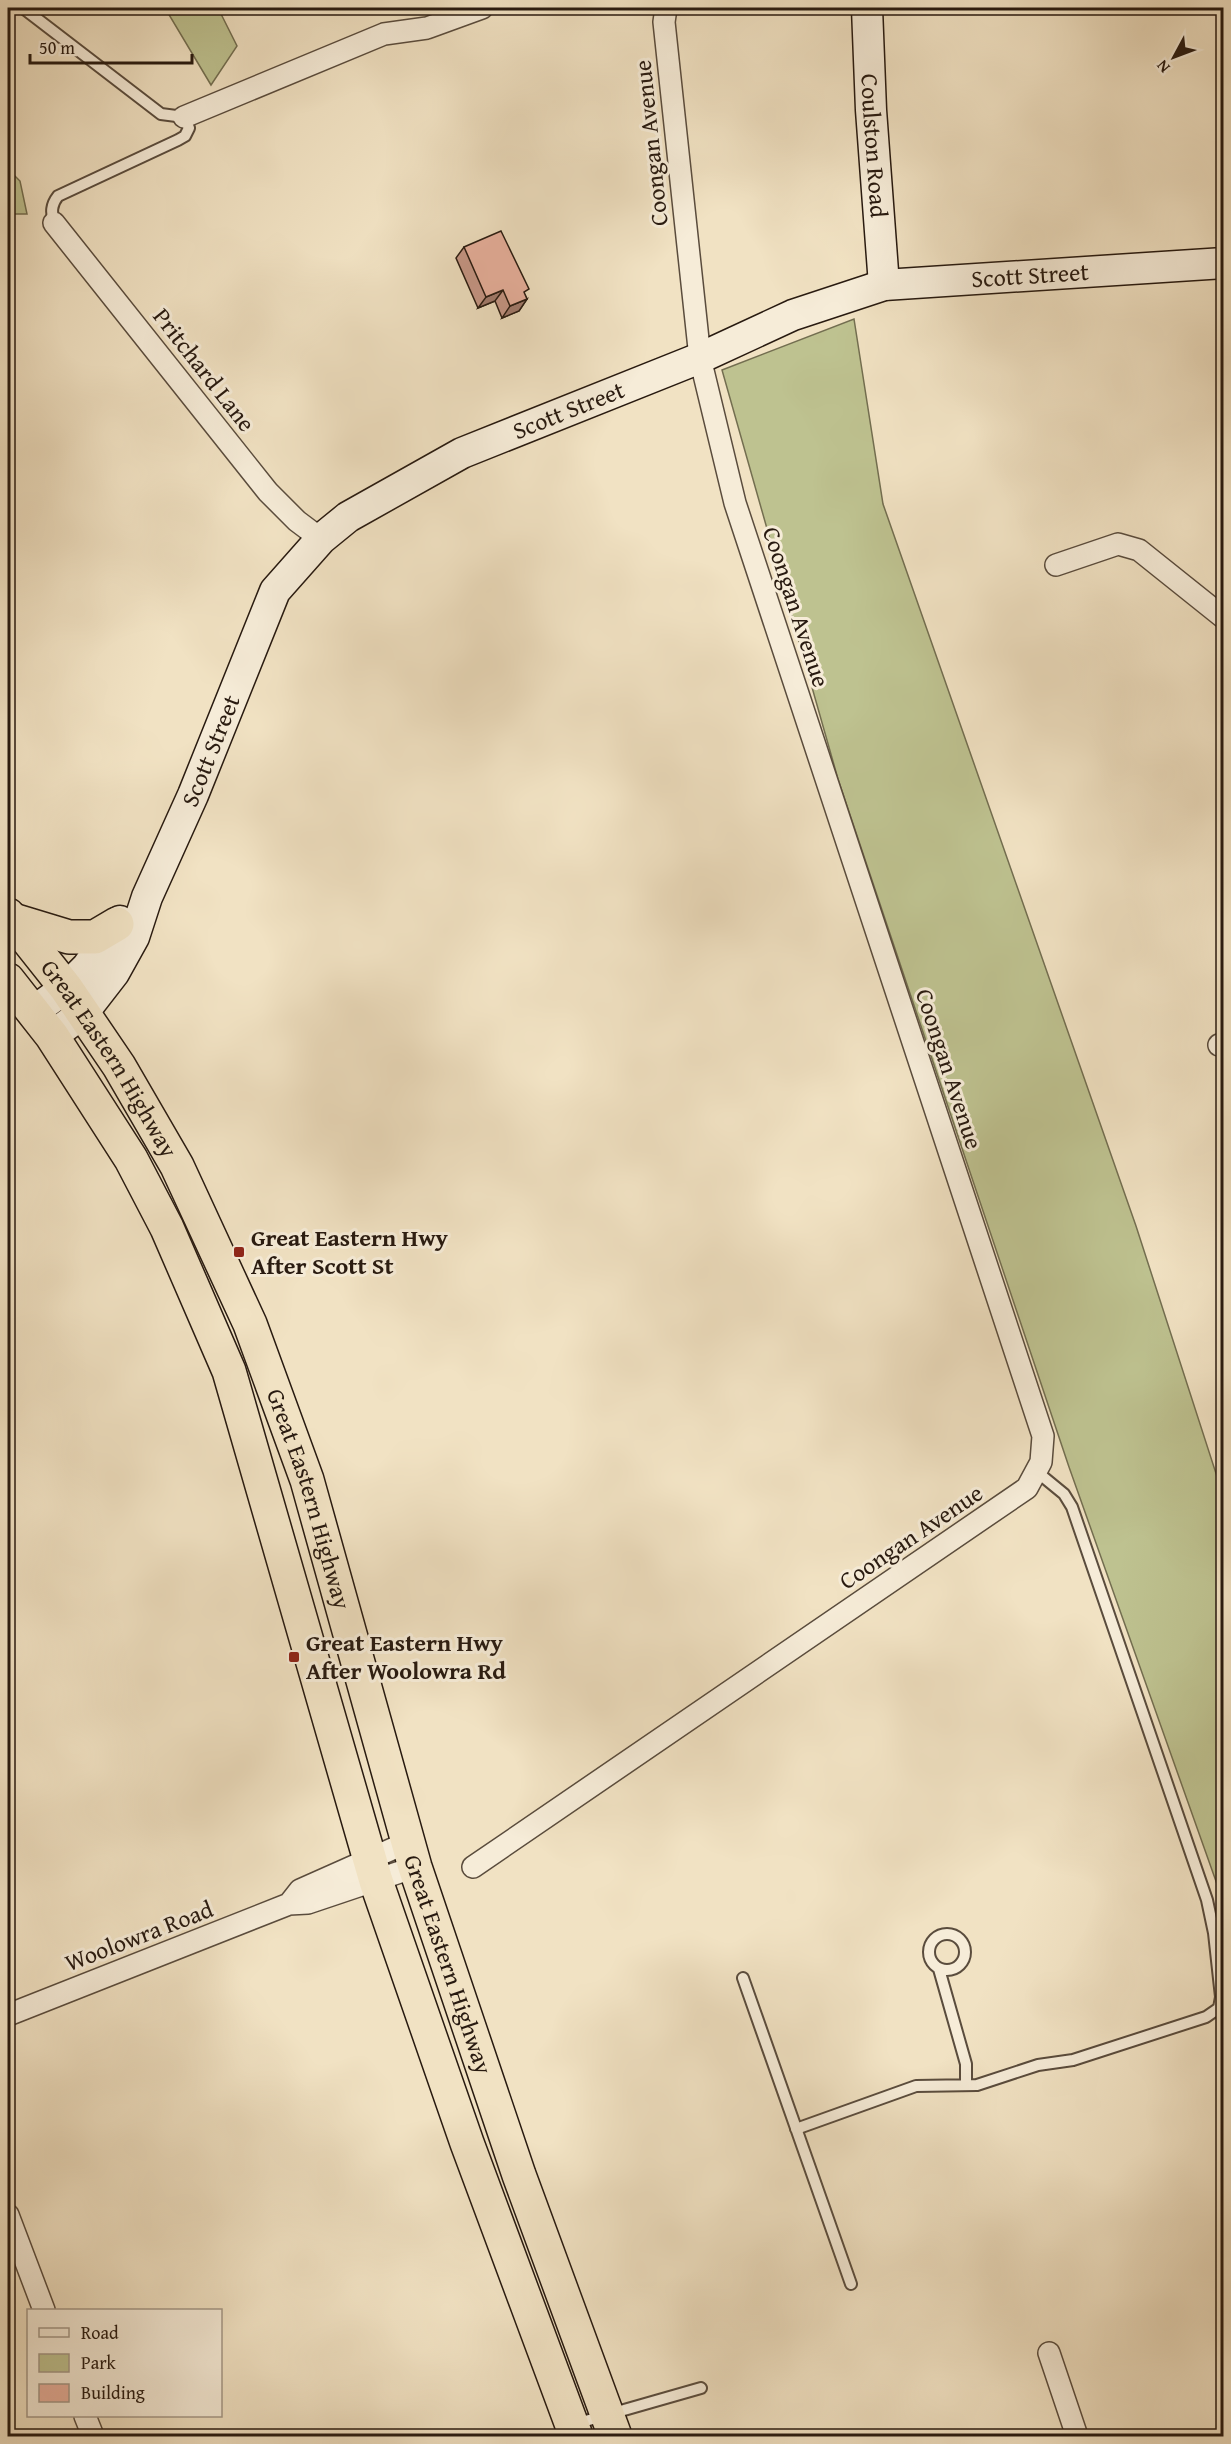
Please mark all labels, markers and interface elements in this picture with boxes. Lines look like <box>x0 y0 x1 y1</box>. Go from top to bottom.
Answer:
scale bar <box>30 27 192 65</box>
north arrow <box>1144 27 1204 87</box>
text: 50 m <box>39 34 75 61</box>
text: N <box>1150 55 1175 79</box>
street label: Coongan Avenue <box>624 58 677 228</box>
street label: Coulston Road <box>853 73 897 219</box>
street label: Scott Street <box>970 254 1090 296</box>
street label: Pritchard Lane <box>145 300 264 439</box>
street label: Scott Street <box>507 372 630 448</box>
street label: Coongan Avenue <box>754 522 839 692</box>
street label: Scott Street <box>172 689 249 812</box>
street label: Great Eastern Highway <box>33 952 186 1164</box>
street label: Coongan Avenue <box>907 984 992 1154</box>
place label: Great Eastern Hwy After Scott St <box>251 1220 448 1283</box>
marker: Great Eastern Hwy After Scott St <box>232 1245 246 1259</box>
street label: Great Eastern Highway <box>258 1384 360 1613</box>
street label: Coongan Avenue <box>832 1475 990 1598</box>
place label: Great Eastern Hwy After Woolowra Rd <box>306 1625 506 1688</box>
marker: Great Eastern Hwy After Woolowra Rd <box>287 1650 301 1664</box>
street label: Great Eastern Highway <box>395 1851 502 2079</box>
street label: Woolowra Road <box>60 1891 218 1980</box>
legend <box>27 2309 222 2417</box>
text: Road <box>81 2319 119 2346</box>
text: Park <box>81 2349 117 2376</box>
text: Building <box>81 2379 145 2406</box>

